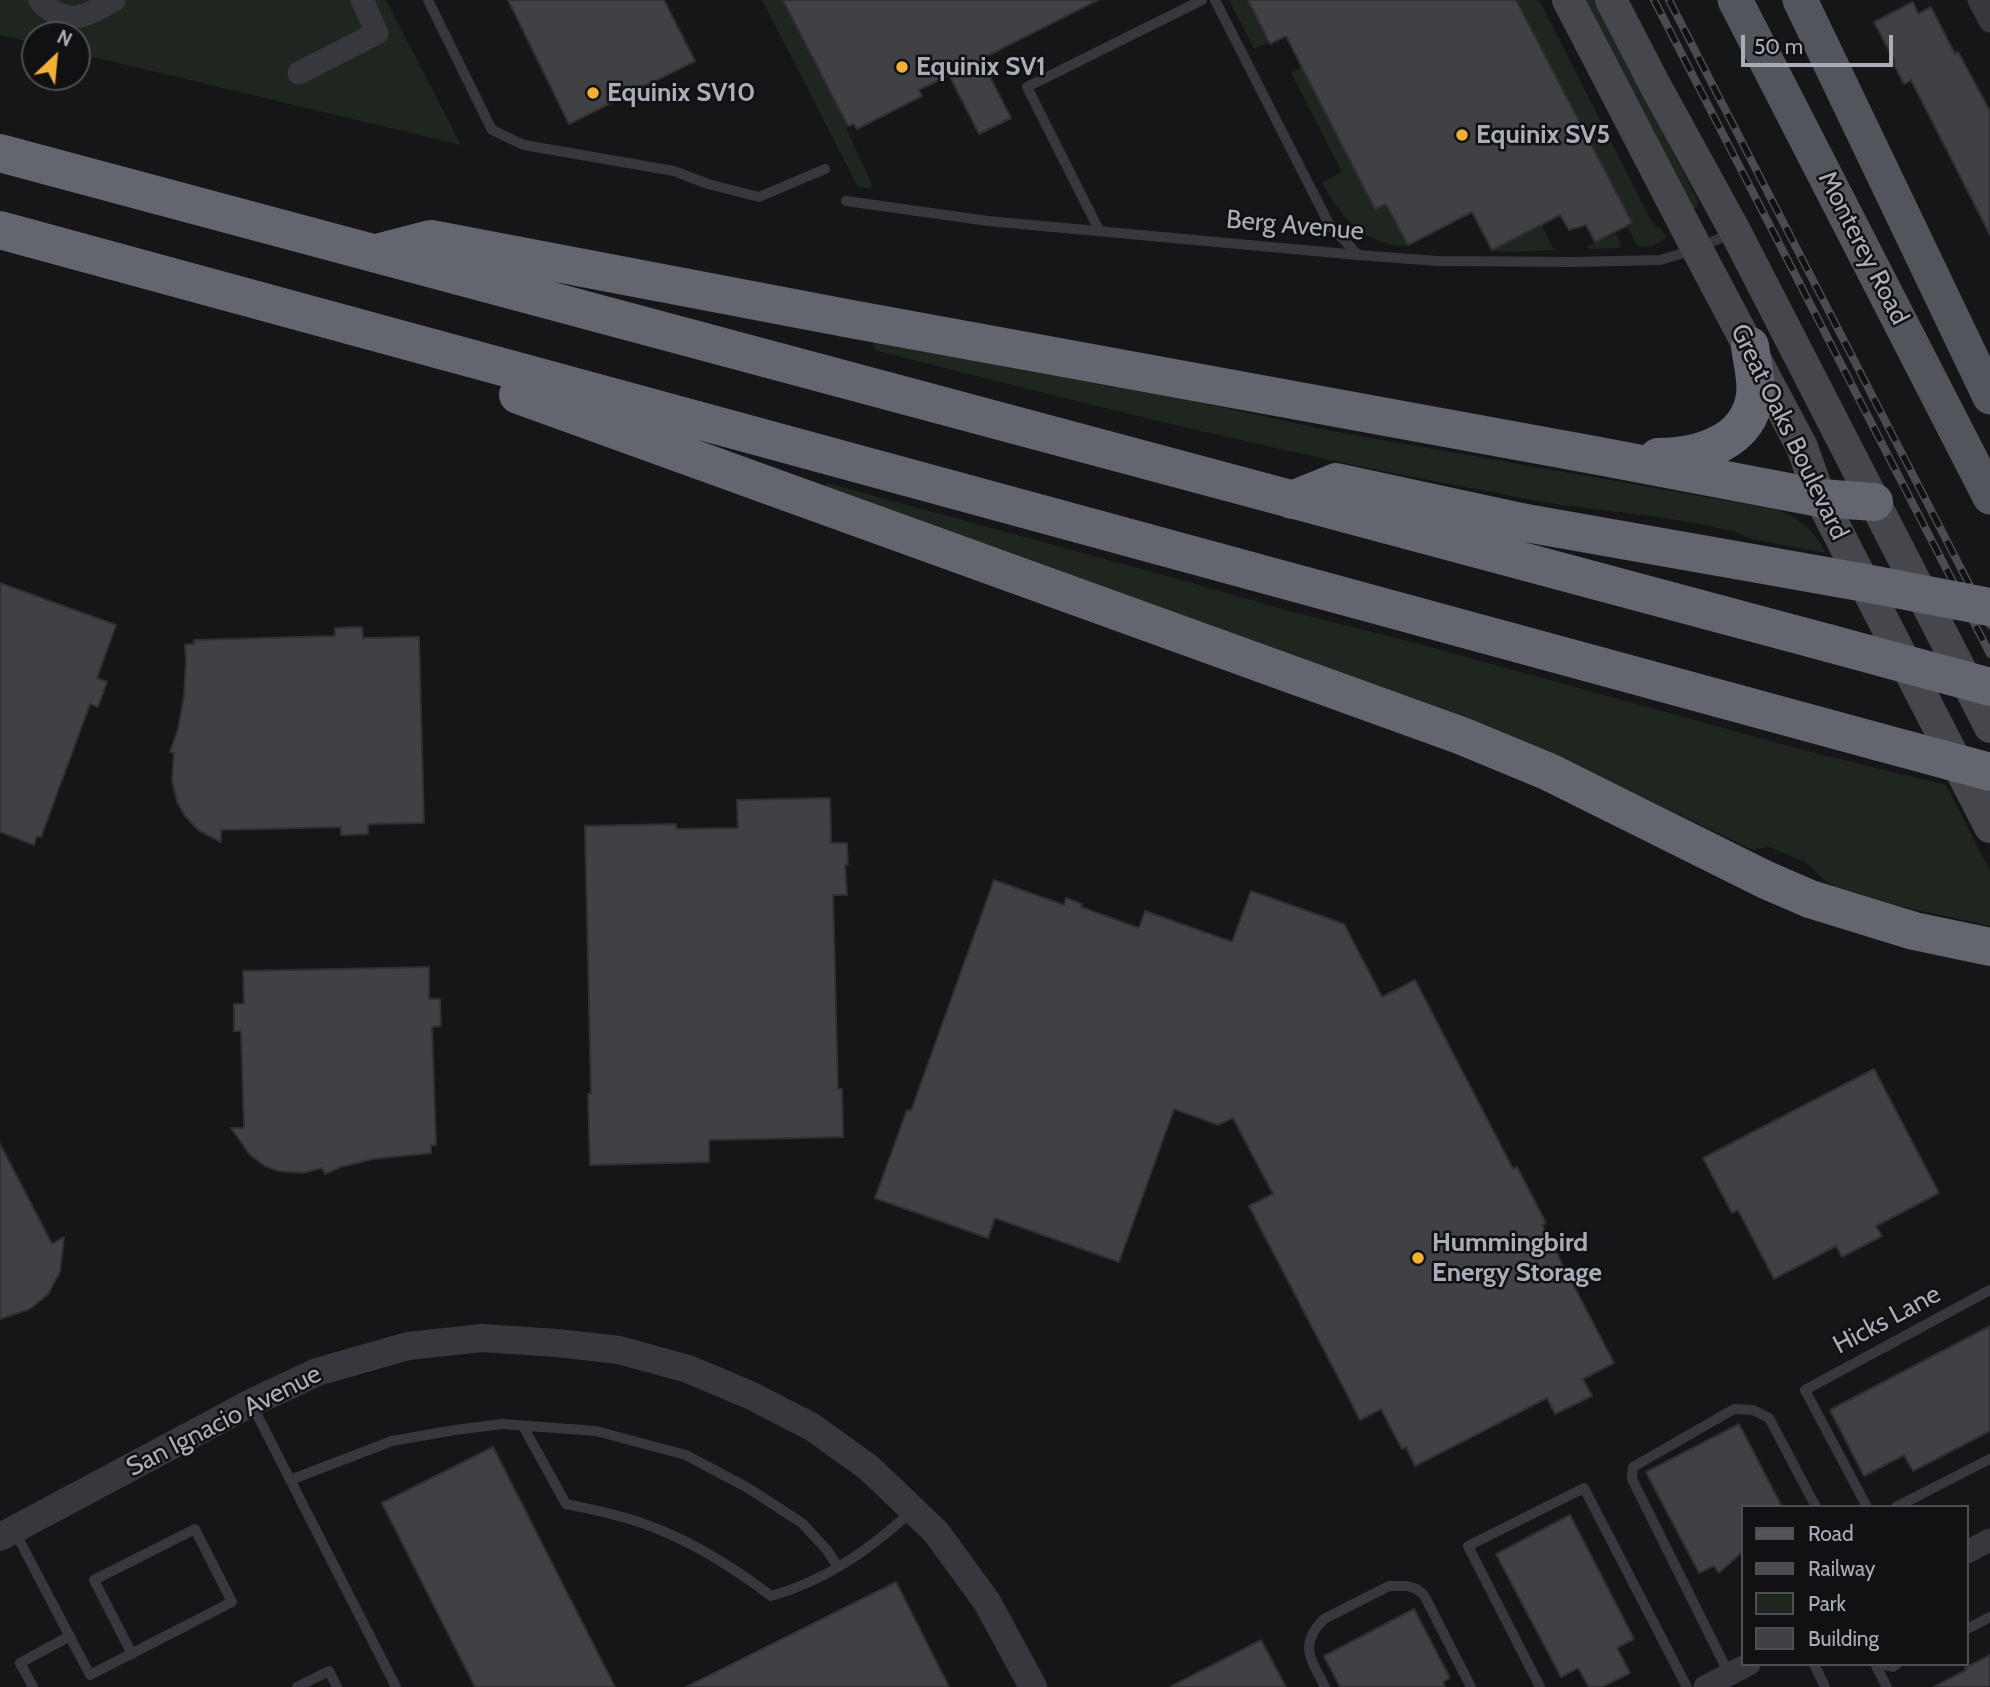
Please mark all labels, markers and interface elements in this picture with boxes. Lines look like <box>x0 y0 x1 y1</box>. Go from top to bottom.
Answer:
north arrow <box>21 21 91 91</box>
scale bar <box>1745 21 1897 65</box>
text: N <box>53 25 76 52</box>
text: 50 m <box>1754 34 1803 59</box>
place label: Equinix SV1 <box>916 51 1046 83</box>
marker: Equinix SV1 <box>894 59 910 75</box>
place label: Equinix SV10 <box>607 77 755 109</box>
marker: Equinix SV10 <box>585 85 601 101</box>
place label: Equinix SV5 <box>1476 119 1610 151</box>
marker: Equinix SV5 <box>1454 127 1470 143</box>
street label: Monterey Road <box>1811 166 1915 330</box>
street label: Berg Avenue <box>1225 204 1365 248</box>
street label: Great Oaks Boulevard <box>1723 319 1855 545</box>
place label: Hummingbird Energy Storage <box>1432 1227 1602 1288</box>
marker: Hummingbird Energy Storage <box>1410 1250 1426 1266</box>
street label: Hicks Lane <box>1828 1279 1946 1361</box>
street label: San Ignacio Avenue <box>122 1358 326 1484</box>
legend <box>1742 1505 1969 1666</box>
text: Road <box>1808 1521 1854 1546</box>
text: Railway <box>1808 1556 1875 1581</box>
text: Park <box>1808 1591 1846 1616</box>
text: Building <box>1808 1626 1879 1651</box>

